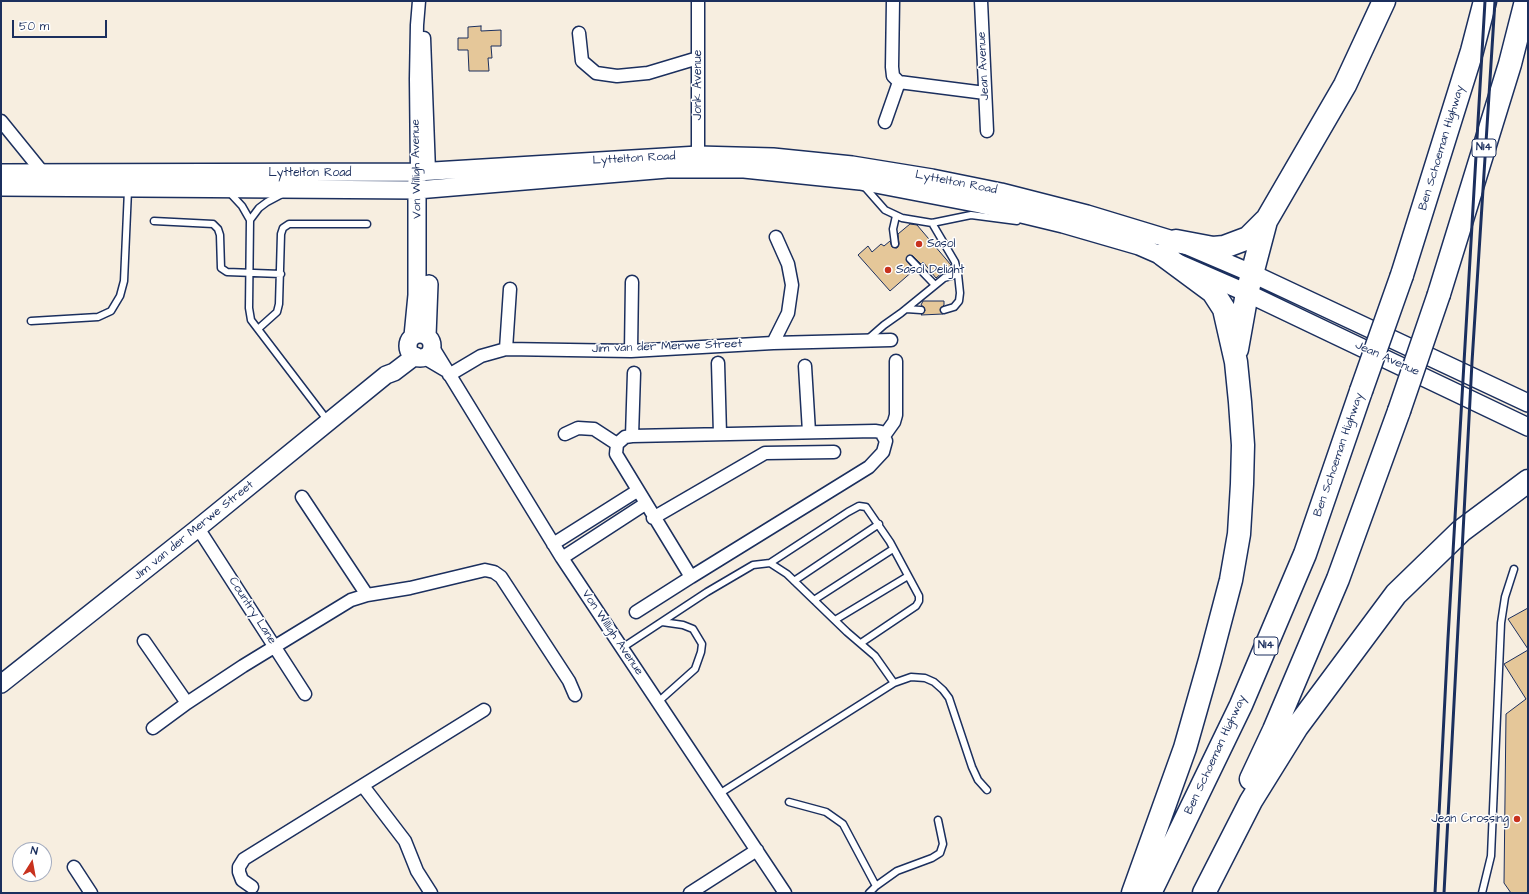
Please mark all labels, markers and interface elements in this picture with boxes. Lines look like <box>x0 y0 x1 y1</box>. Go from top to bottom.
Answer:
scale bar <box>14 12 109 38</box>
text: 50 m <box>19 18 49 35</box>
street label: Jean Avenue <box>975 31 993 101</box>
street label: Jonk Avenue <box>691 50 705 120</box>
street label: Ben Schoeman Highway <box>1416 84 1468 212</box>
street label: Von Willigh Avenue <box>409 119 425 219</box>
road number: N14 <box>1472 139 1496 157</box>
street label: Lyttelton Road <box>592 150 676 168</box>
street label: Lyttelton Road <box>269 166 351 180</box>
street label: Lyttelton Road <box>914 168 998 198</box>
place label: Sasol <box>927 237 955 251</box>
marker: Sasol <box>914 239 924 249</box>
place label: Sasol Delight <box>896 263 964 277</box>
marker: Sasol Delight <box>883 265 893 275</box>
street label: Jim van der Merwe Street <box>592 337 742 357</box>
street label: Jean Avenue <box>1353 338 1421 380</box>
street label: Ben Schoeman Highway <box>1311 391 1367 519</box>
street label: Jim van der Merwe Street <box>131 478 257 584</box>
street label: Country Lane <box>225 575 279 647</box>
street label: Von Willigh Avenue <box>578 588 646 678</box>
road number: N14 <box>1254 637 1278 655</box>
street label: Ben Schoeman Highway <box>1182 693 1250 817</box>
place label: Jean Crossing <box>1431 812 1509 826</box>
marker: Jean Crossing <box>1512 814 1522 824</box>
north arrow <box>12 842 52 882</box>
text: N <box>29 843 39 859</box>

